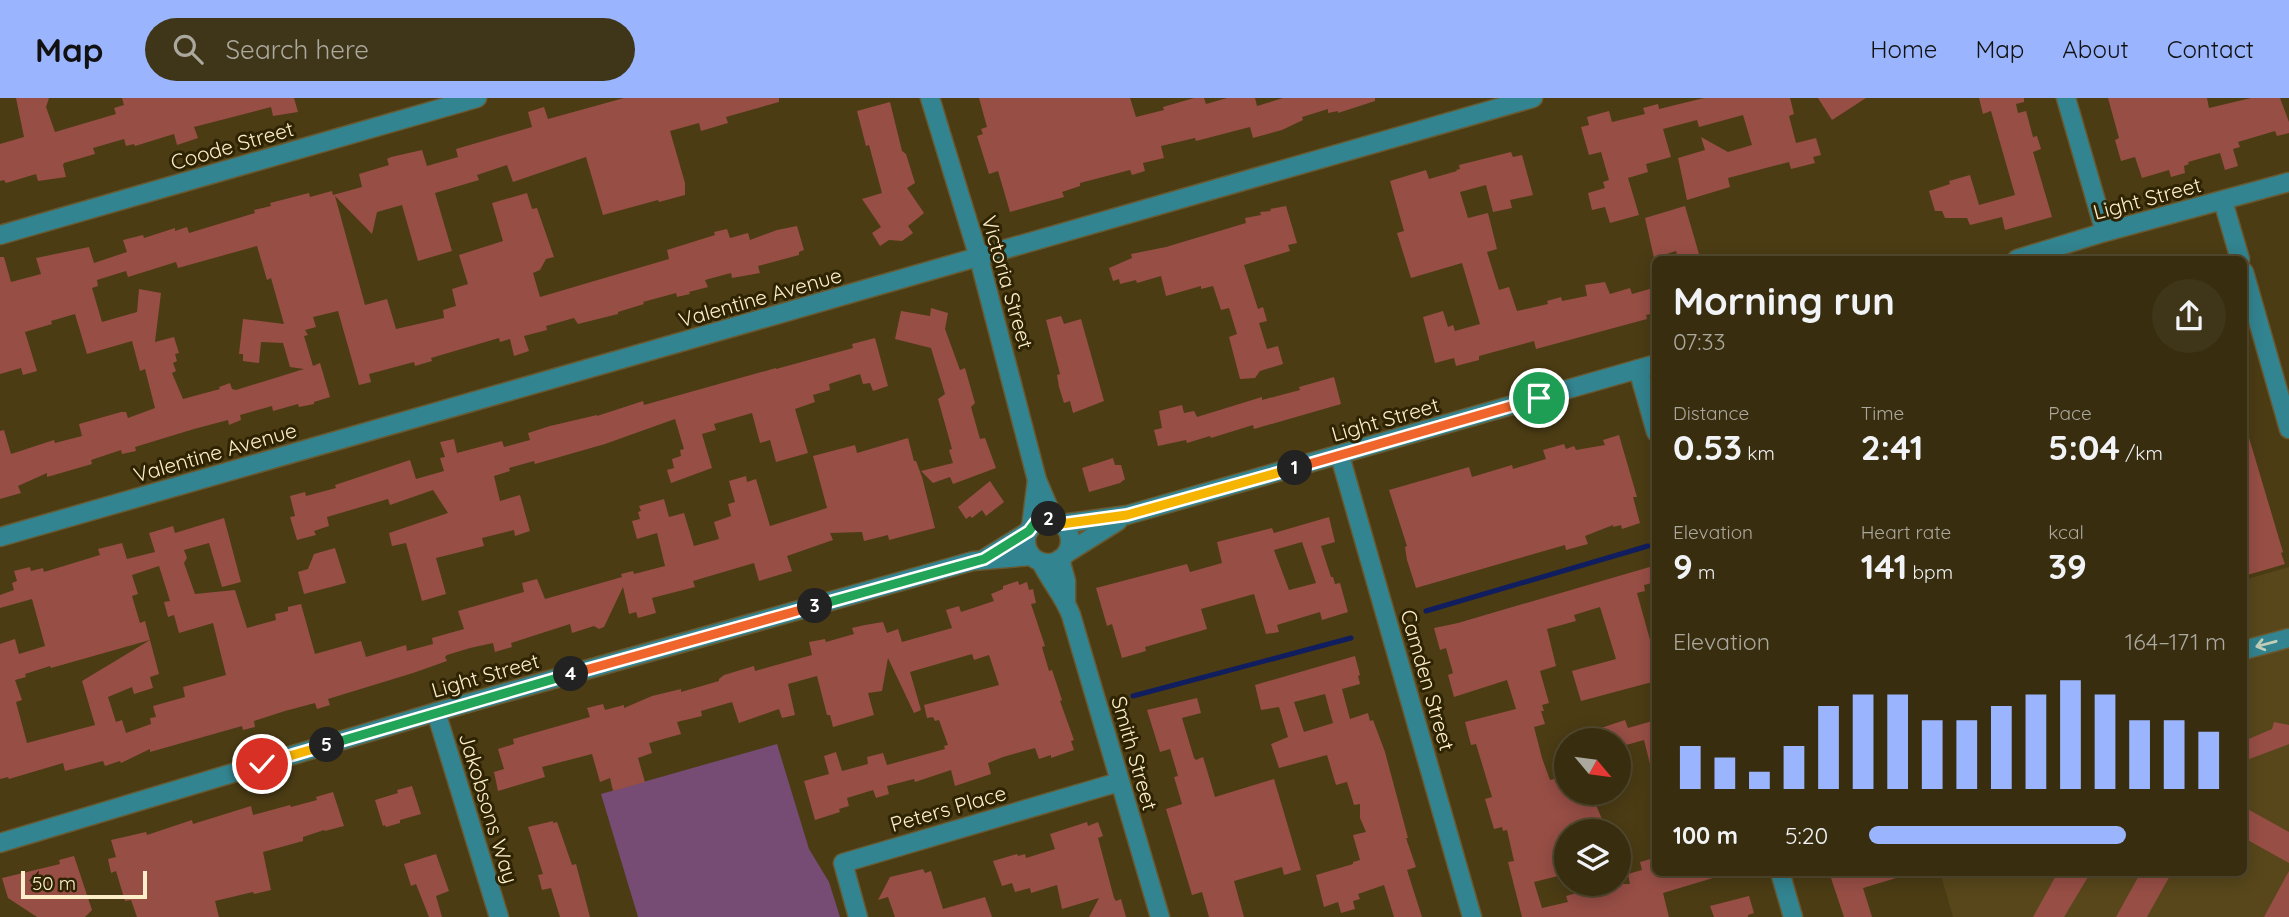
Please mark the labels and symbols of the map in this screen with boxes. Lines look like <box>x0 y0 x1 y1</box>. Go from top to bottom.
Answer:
street label: Coode Street <box>167 115 297 175</box>
street label: Light Street <box>2090 171 2204 225</box>
street label: Victoria Street <box>977 212 1039 352</box>
street label: Valentine Avenue <box>676 261 844 333</box>
pin <box>1509 368 1569 428</box>
street label: Light Street <box>1328 391 1442 447</box>
street label: Valentine Avenue <box>131 416 299 488</box>
pin: 1 <box>1278 450 1312 486</box>
pin: 2 <box>1032 502 1066 536</box>
pin: 3 <box>798 588 832 624</box>
street label: Camden Street <box>1395 607 1461 753</box>
one-way arrow <box>2255 638 2278 651</box>
street label: Light Street <box>428 647 542 703</box>
pin: 4 <box>554 656 588 692</box>
street label: Smith Street <box>1106 693 1164 813</box>
pin: 5 <box>310 728 344 762</box>
north arrow <box>1554 728 1631 805</box>
street label: Jakobsons Way <box>454 730 524 886</box>
pin <box>232 734 292 794</box>
street label: Peters Place <box>887 779 1009 837</box>
scale bar <box>21 868 147 900</box>

